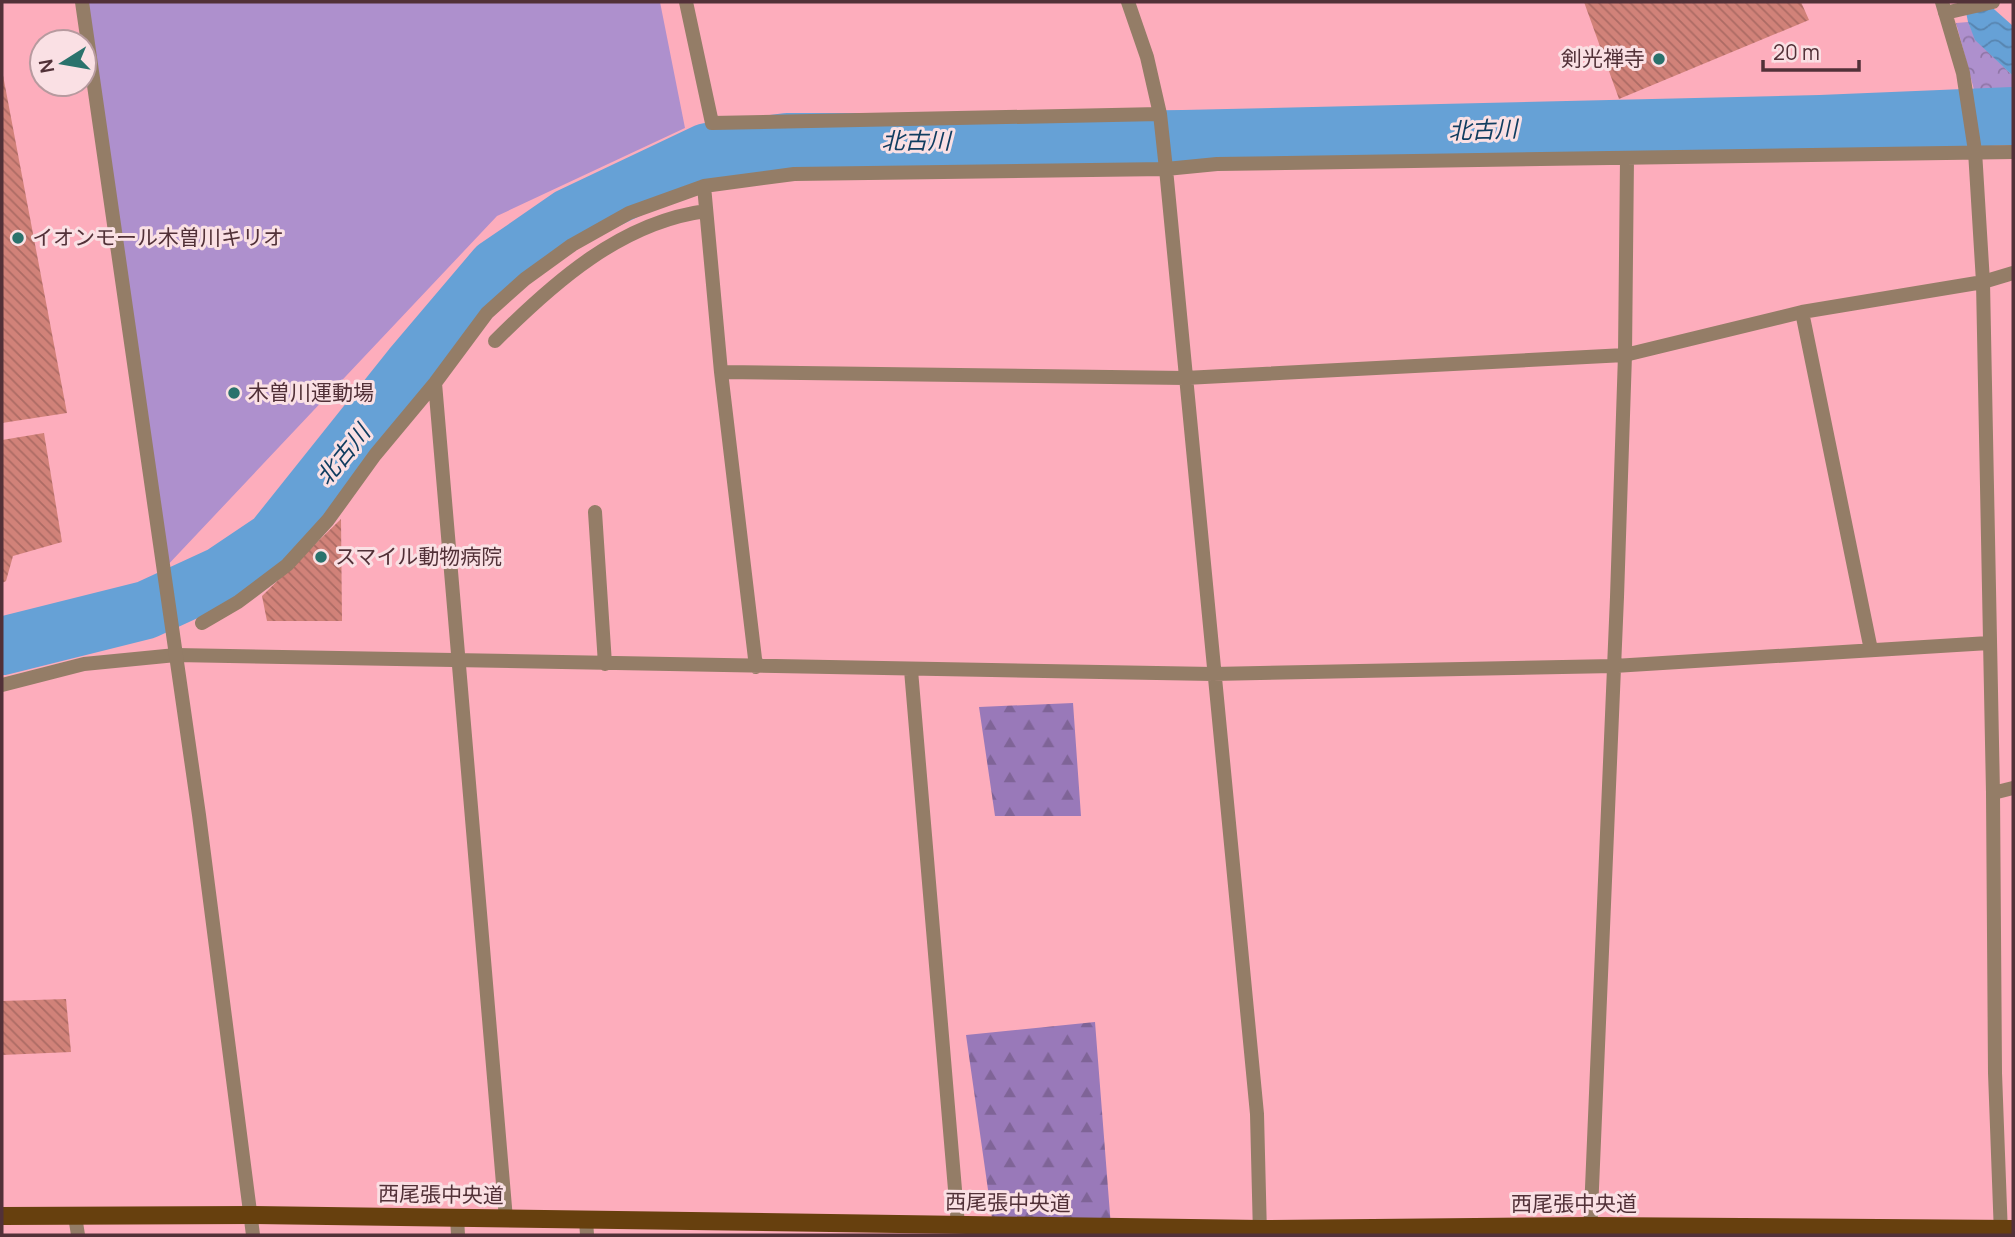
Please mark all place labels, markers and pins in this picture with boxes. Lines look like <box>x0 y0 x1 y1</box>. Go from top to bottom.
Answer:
place label: 剣光禅寺 <box>1561 44 1645 72</box>
marker: 剣光禅寺 <box>1651 51 1667 67</box>
place label: イオンモール木曽川キリオ <box>32 223 284 251</box>
marker: イオンモール木曽川キリオ <box>10 230 26 246</box>
place label: 木曽川運動場 <box>248 378 374 406</box>
marker: 木曽川運動場 <box>226 385 242 401</box>
place label: スマイル動物病院 <box>335 542 502 570</box>
marker: スマイル動物病院 <box>313 549 329 565</box>

